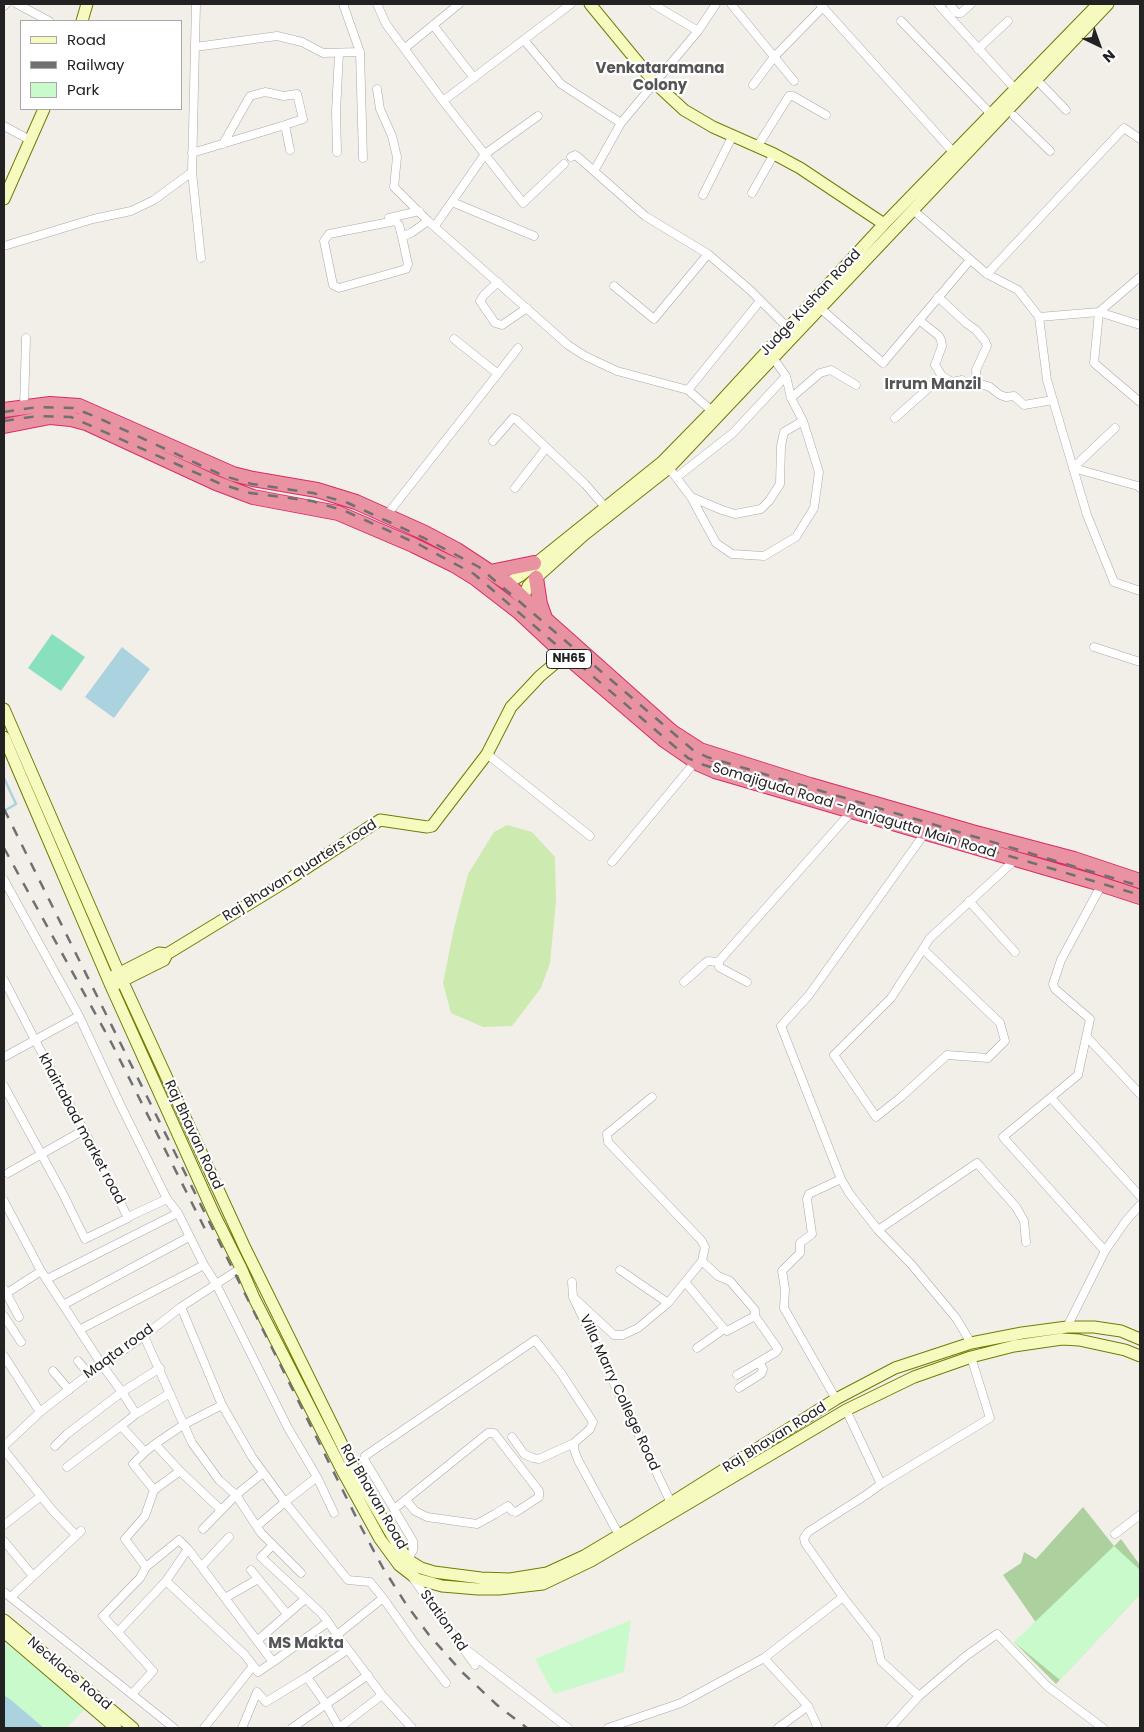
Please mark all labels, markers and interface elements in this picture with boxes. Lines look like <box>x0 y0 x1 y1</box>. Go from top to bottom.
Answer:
legend <box>20 20 182 110</box>
north arrow <box>1074 20 1124 70</box>
text: Road <box>67 29 106 50</box>
text: N <box>1098 45 1120 67</box>
text: Railway <box>67 54 125 75</box>
district label: Venkataramana Colony <box>596 60 724 95</box>
text: Park <box>67 79 99 100</box>
street label: Judge Kushan Road <box>757 246 865 360</box>
district label: Irrum Manzil <box>885 376 981 394</box>
road number: NH65 <box>546 650 592 669</box>
street label: Somajiguda Road - Panjagutta Main Road <box>710 760 998 862</box>
street label: Raj Bhavan quarters road <box>220 817 380 925</box>
street label: khairtabad market road <box>34 1051 128 1207</box>
street label: Raj Bhavan Road <box>160 1078 226 1192</box>
street label: Villa Marry College Road <box>575 1312 663 1474</box>
street label: Maqta road <box>81 1321 157 1383</box>
street label: Raj Bhavan Road <box>720 1399 830 1477</box>
street label: Raj Bhavan Road <box>336 1441 410 1553</box>
street label: Station Rd <box>416 1587 470 1655</box>
street label: Necklace Road <box>24 1634 114 1714</box>
district label: MS Makta <box>268 1635 344 1653</box>

